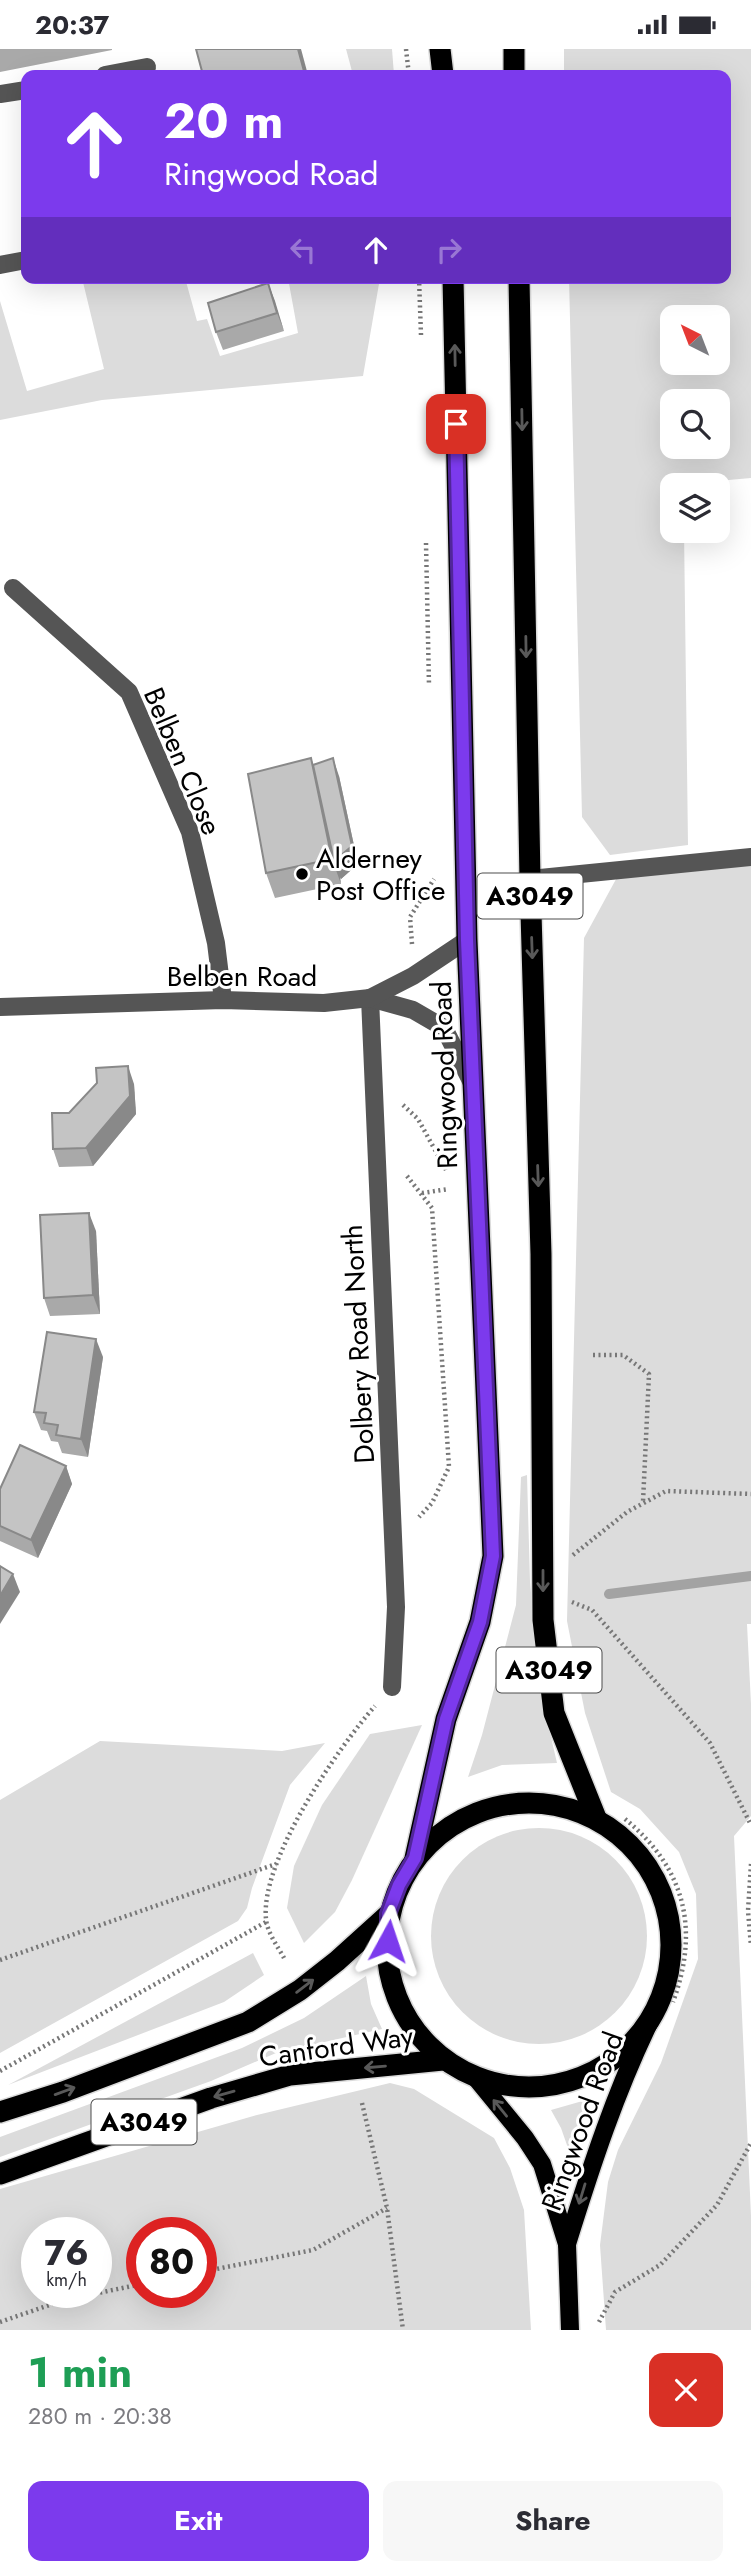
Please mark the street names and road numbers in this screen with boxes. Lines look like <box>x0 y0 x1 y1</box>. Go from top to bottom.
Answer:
street label: Belben Close <box>133 681 232 841</box>
road number: A3049 <box>477 873 582 919</box>
street label: Belben Road <box>167 956 317 997</box>
street label: Ringwood Road <box>421 981 468 1169</box>
street label: Dolbery Road North <box>332 1224 385 1464</box>
road number: A3049 <box>496 1647 602 1693</box>
street label: Canford Way <box>256 2015 416 2078</box>
street label: Ringwood Road <box>531 2026 634 2216</box>
road number: A3049 <box>92 2099 196 2145</box>

